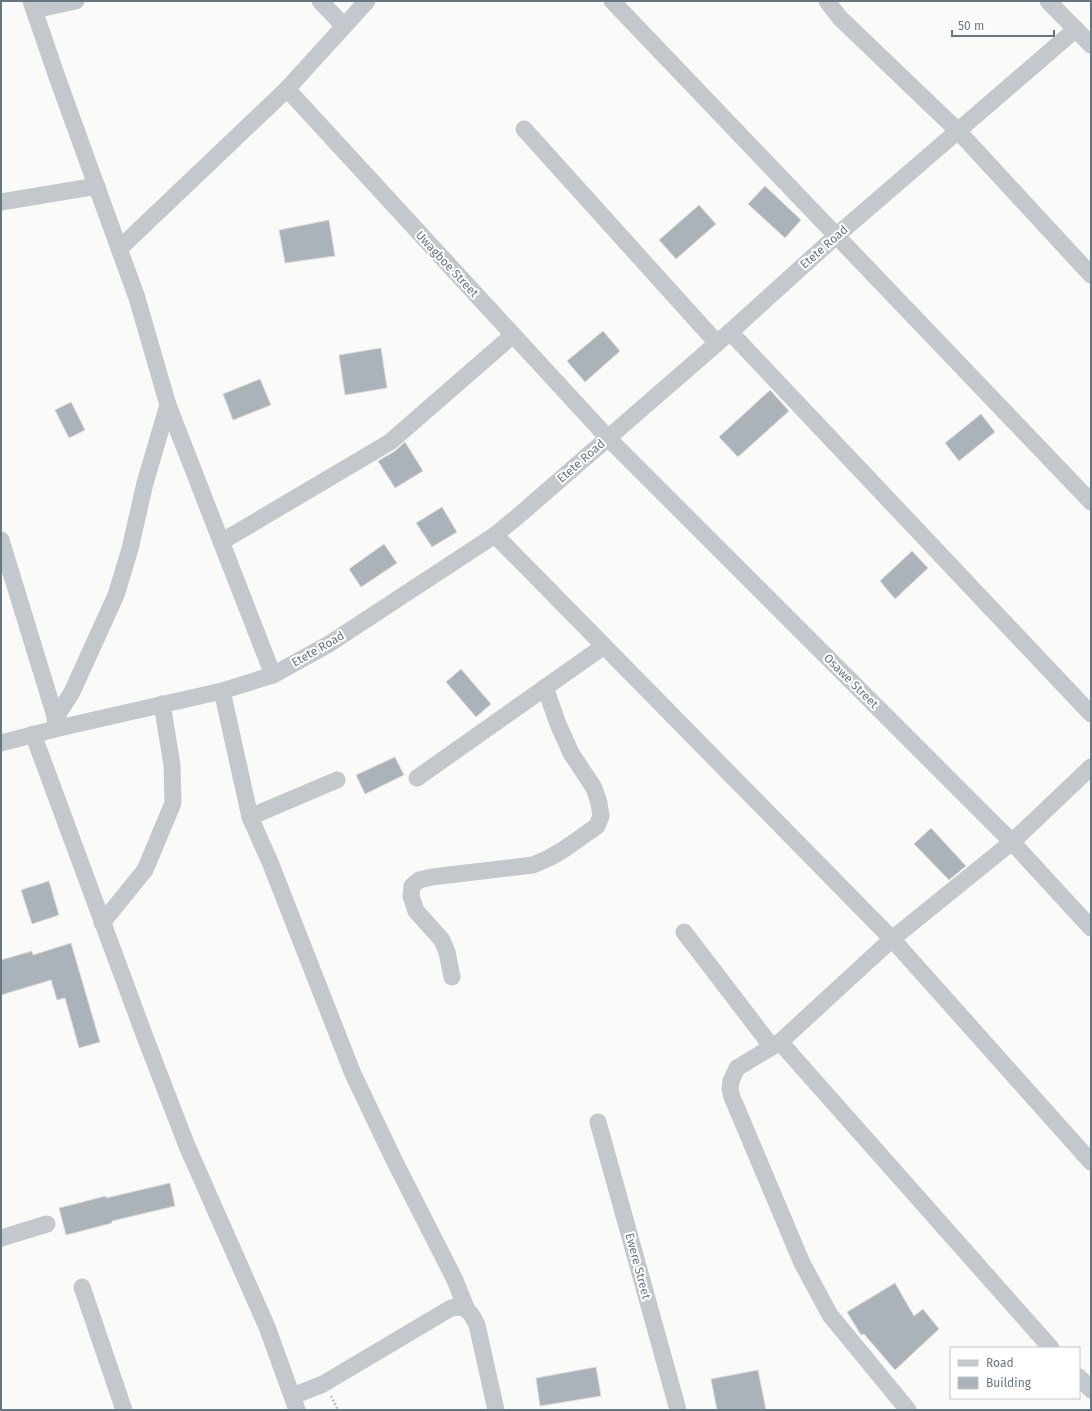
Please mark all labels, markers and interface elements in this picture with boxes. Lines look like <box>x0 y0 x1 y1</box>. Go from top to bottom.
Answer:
scale bar <box>952 12 1054 38</box>
text: 50 m <box>958 19 984 33</box>
street label: Etete Road <box>797 223 851 271</box>
street label: Uwagboe Street <box>413 228 482 301</box>
street label: Etete Road <box>554 437 608 485</box>
street label: Etete Road <box>289 628 347 670</box>
street label: Osawe Street <box>821 651 882 712</box>
street label: Ewere Street <box>622 1231 654 1301</box>
legend <box>950 1347 1080 1399</box>
text: Road <box>986 1356 1014 1370</box>
text: Building <box>986 1376 1032 1390</box>

